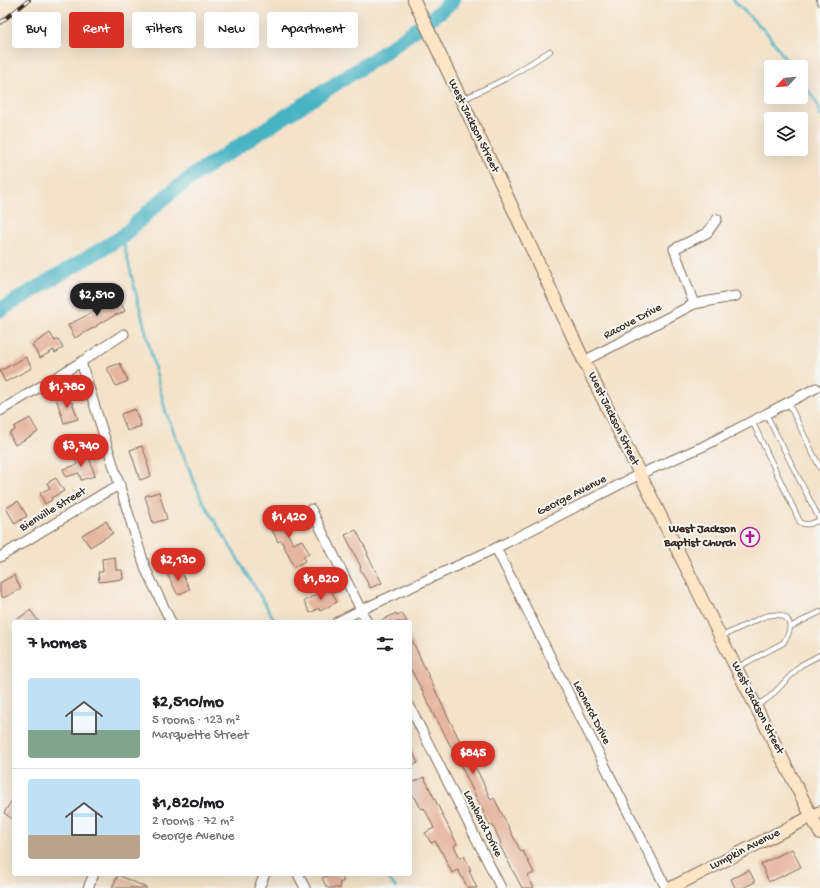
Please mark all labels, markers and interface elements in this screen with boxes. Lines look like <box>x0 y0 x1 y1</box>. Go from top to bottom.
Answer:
chip: Buy <box>12 12 61 48</box>
chip: Rent <box>69 12 124 48</box>
chip: Filters <box>132 12 196 48</box>
chip: New <box>204 12 259 48</box>
chip: Apartment <box>267 12 358 48</box>
north arrow <box>764 60 808 104</box>
map controls <box>764 60 808 156</box>
street label: West Jackson Street <box>444 77 502 176</box>
button: layers <box>764 112 808 156</box>
pin: $2,510 <box>64 283 130 317</box>
text: $2,510 <box>79 288 115 303</box>
street label: Racove Drive <box>602 300 665 343</box>
street label: West Jackson Street <box>584 370 642 469</box>
pin: $1,780 <box>34 375 100 409</box>
text: $1,780 <box>49 380 85 395</box>
pin: $3,740 <box>48 434 114 468</box>
text: $3,740 <box>63 439 99 454</box>
street label: George Avenue <box>535 472 610 520</box>
street label: Bienville Street <box>16 484 90 536</box>
pin: $1,420 <box>256 505 322 539</box>
text: $1,420 <box>271 510 307 525</box>
place label: West Jackson Baptist Church <box>663 523 737 551</box>
church icon: West Jackson Baptist Church <box>739 526 761 548</box>
pin: $2,130 <box>145 548 211 582</box>
text: $2,130 <box>160 553 196 568</box>
pin: $1,820 <box>288 567 354 601</box>
text: $1,820 <box>303 572 339 587</box>
icon: filters <box>374 633 396 655</box>
text: 7 homes <box>28 634 86 654</box>
street label: West Jackson Street <box>728 659 787 758</box>
street label: Leonard Drive <box>569 679 613 748</box>
text: $2,510/mo <box>152 693 224 713</box>
icon: home <box>60 694 108 742</box>
text: 5 rooms · 123 m² <box>152 713 240 728</box>
text: Marquette Street <box>152 728 249 743</box>
pin: $845 <box>449 741 497 775</box>
text: $845 <box>460 746 486 761</box>
street label: Lambard Drive <box>459 788 505 860</box>
text: $1,820/mo <box>152 794 224 814</box>
icon: home <box>60 795 108 843</box>
text: 2 rooms · 72 m² <box>152 814 234 829</box>
street label: Lumpkin Avenue <box>707 826 783 874</box>
text: George Avenue <box>152 829 235 844</box>

